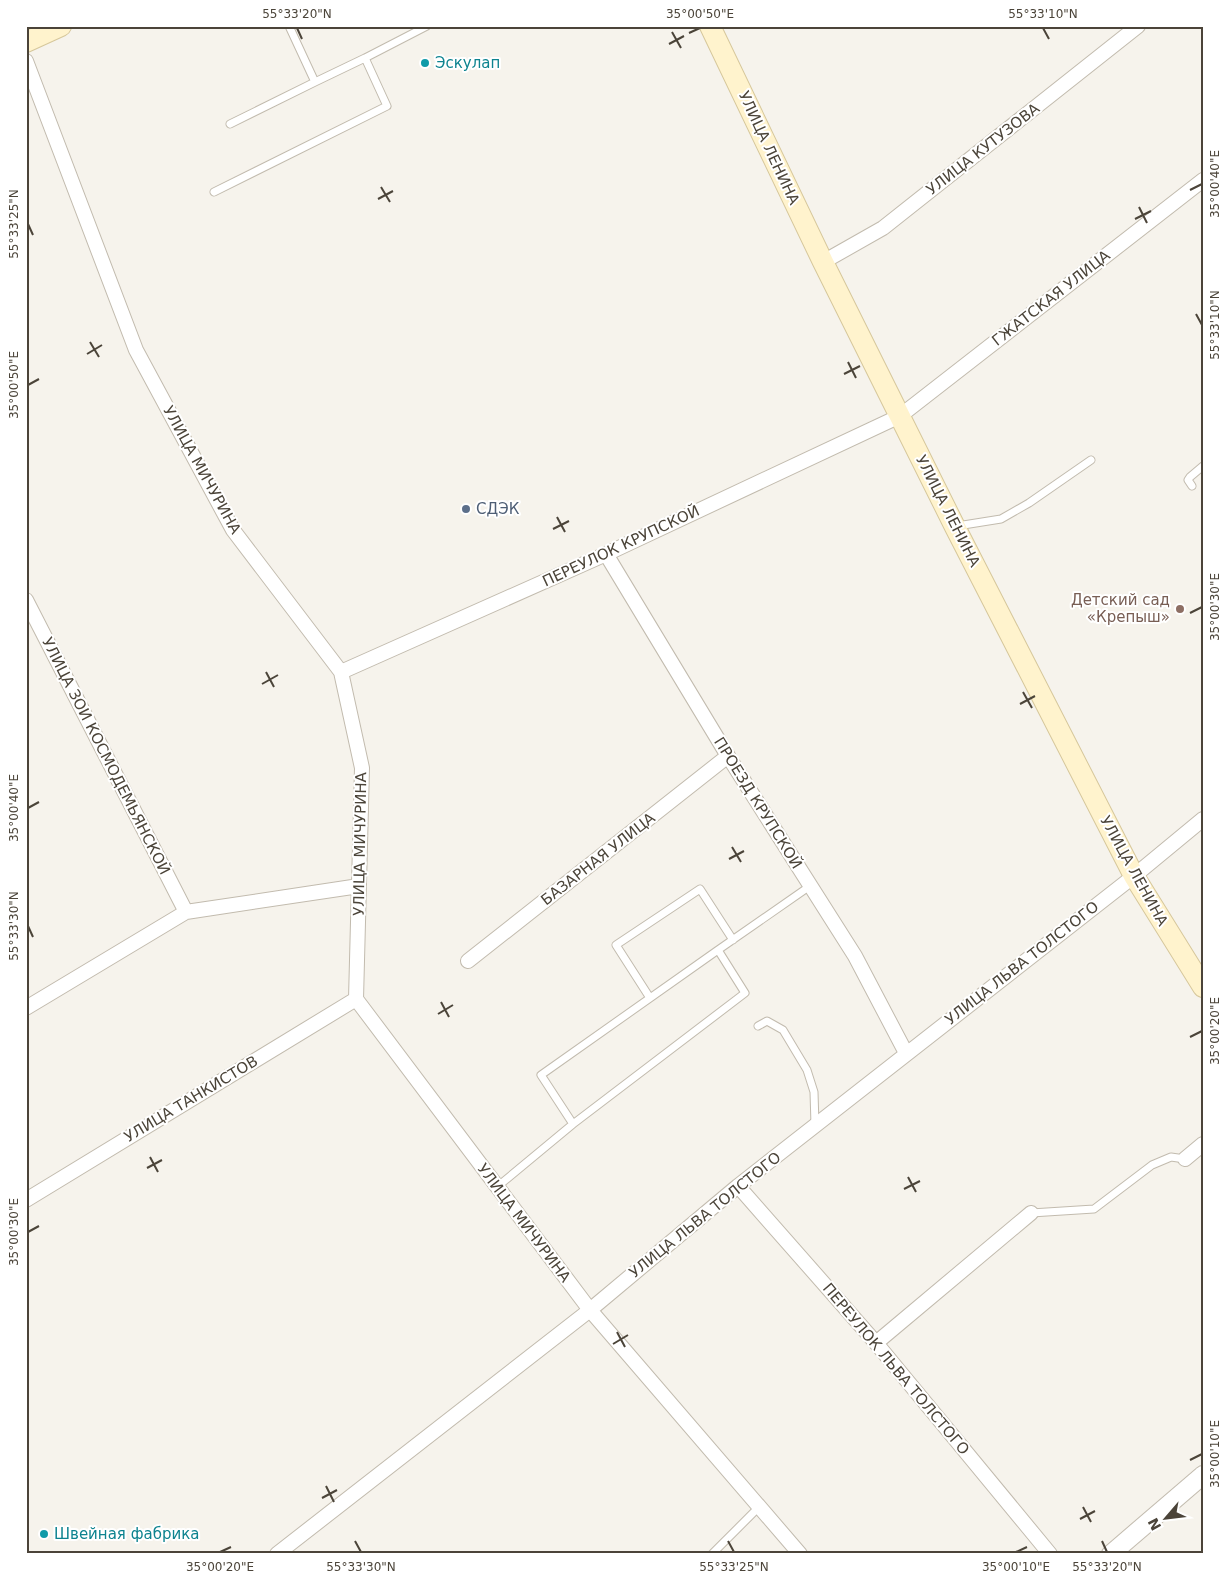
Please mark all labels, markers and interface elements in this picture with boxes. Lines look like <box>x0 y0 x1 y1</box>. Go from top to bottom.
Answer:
text: 55°33'20"N <box>262 7 332 21</box>
text: 35°00'50"E <box>666 7 734 21</box>
text: 55°33'10"N <box>1008 7 1078 21</box>
place label: Эскулап <box>435 54 500 72</box>
marker: Эскулап <box>419 57 431 69</box>
street label: УЛИЦА ЛЕНИНА <box>735 88 803 208</box>
street label: УЛИЦА КУТУЗОВА <box>923 99 1044 199</box>
text: 35°00'40"E <box>1208 150 1222 218</box>
text: 55°33'25"N <box>7 189 21 259</box>
street label: ГЖАТСКАЯ УЛИЦА <box>988 246 1114 350</box>
text: 55°33'10"N <box>1208 290 1222 360</box>
text: 35°00'50"E <box>7 351 21 419</box>
street label: УЛИЦА МИЧУРИНА <box>159 403 245 538</box>
street label: УЛИЦА ЛЕНИНА <box>912 452 984 571</box>
place label: СДЭК <box>476 500 520 518</box>
street label: ПЕРЕУЛОК КРУПСКОЙ <box>539 501 702 590</box>
marker: СДЭК <box>460 503 472 515</box>
text: 35°00'30"E <box>1208 573 1222 641</box>
place label: Детский сад «Крепыш» <box>1071 591 1170 626</box>
marker: Детский сад «Крепыш» <box>1174 603 1186 615</box>
street label: УЛИЦА ЗОИ КОСМОДЕМЬЯНСКОЙ <box>38 634 175 878</box>
street label: ПРОЕЗД КРУПСКОЙ <box>710 733 807 872</box>
street label: УЛИЦА МИЧУРИНА <box>350 771 370 916</box>
text: 35°00'40"E <box>7 774 21 842</box>
street label: БАЗАРНАЯ УЛИЦА <box>537 808 659 909</box>
street label: УЛИЦА ЛЕНИНА <box>1096 813 1172 930</box>
text: 55°33'30"N <box>7 891 21 961</box>
street label: УЛИЦА ЛЬВА ТОЛСТОГО <box>942 897 1102 1029</box>
text: 35°00'20"E <box>1208 997 1222 1065</box>
street label: УЛИЦА ТАНКИСТОВ <box>121 1052 261 1146</box>
street label: УЛИЦА ЛЬВА ТОЛСТОГО <box>626 1148 784 1282</box>
street label: УЛИЦА МИЧУРИНА <box>474 1160 575 1286</box>
text: 35°00'30"E <box>7 1198 21 1266</box>
street label: ПЕРЕУЛОК ЛЬВА ТОЛСТОГО <box>819 1280 973 1458</box>
text: 35°00'10"E <box>1208 1420 1222 1488</box>
north arrow <box>1142 1492 1192 1542</box>
text: N <box>1145 1515 1164 1533</box>
place label: Швейная фабрика <box>54 1525 199 1543</box>
marker: Швейная фабрика <box>38 1528 50 1540</box>
text: 35°00'20"E <box>186 1560 254 1574</box>
text: 55°33'30"N <box>326 1560 396 1574</box>
text: 55°33'25"N <box>699 1560 769 1574</box>
text: 35°00'10"E <box>982 1560 1050 1574</box>
text: 55°33'20"N <box>1072 1560 1142 1574</box>

